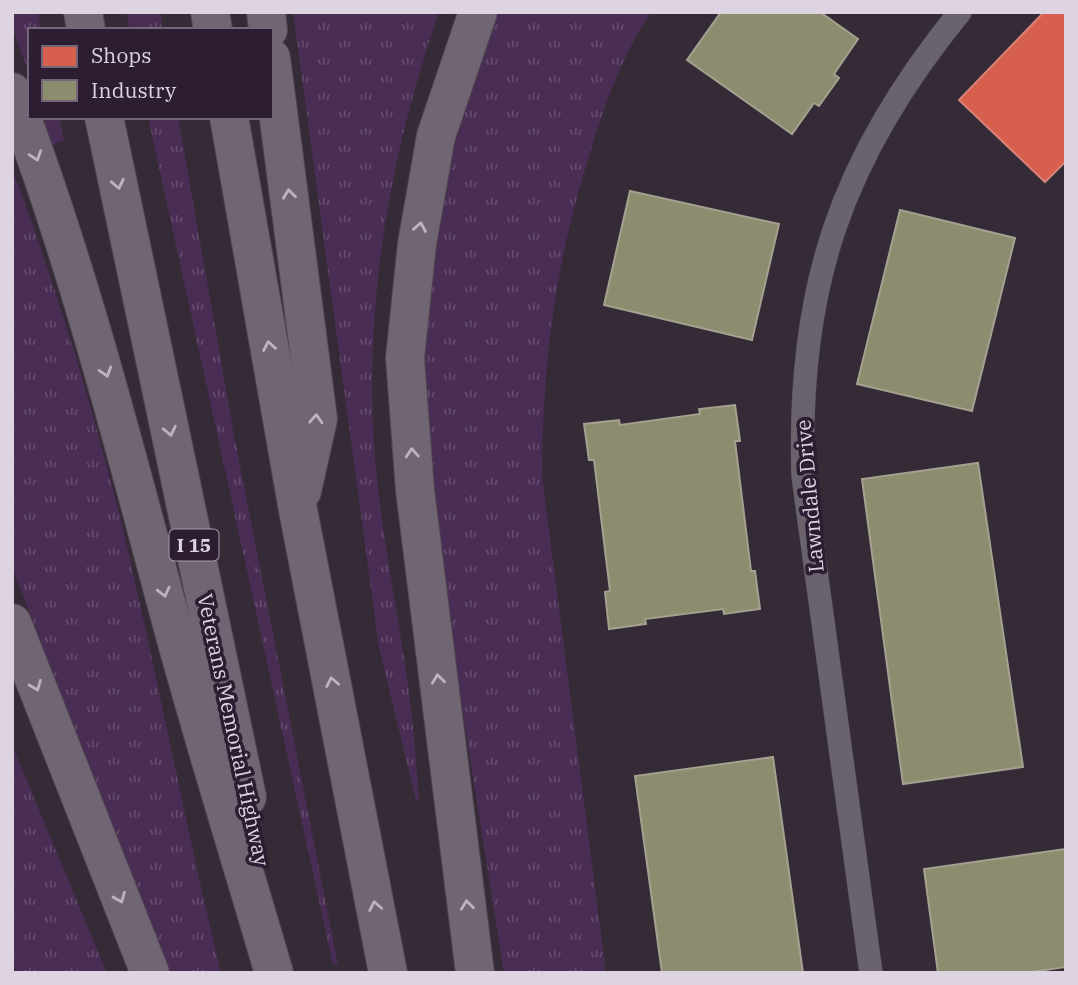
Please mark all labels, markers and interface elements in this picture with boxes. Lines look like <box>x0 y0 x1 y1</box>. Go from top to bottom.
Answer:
legend <box>28 28 273 119</box>
text: Shops <box>91 41 151 69</box>
text: Industry <box>91 76 177 104</box>
one-way arrow <box>28 149 42 161</box>
one-way arrow <box>110 178 124 190</box>
one-way arrow <box>281 188 296 199</box>
one-way arrow <box>412 221 427 233</box>
one-way arrow <box>262 340 277 352</box>
one-way arrow <box>97 366 112 378</box>
one-way arrow <box>308 413 323 424</box>
street label: Lawndale Drive <box>788 419 830 574</box>
one-way arrow <box>162 425 177 437</box>
one-way arrow <box>405 448 420 459</box>
road number: I 15 <box>170 530 218 560</box>
one-way arrow <box>156 586 170 598</box>
street label: Veterans Memorial Highway <box>191 591 277 869</box>
one-way arrow <box>431 673 446 685</box>
one-way arrow <box>325 676 340 688</box>
one-way arrow <box>28 680 42 692</box>
one-way arrow <box>112 891 126 903</box>
one-way arrow <box>459 899 474 911</box>
one-way arrow <box>369 900 384 912</box>

